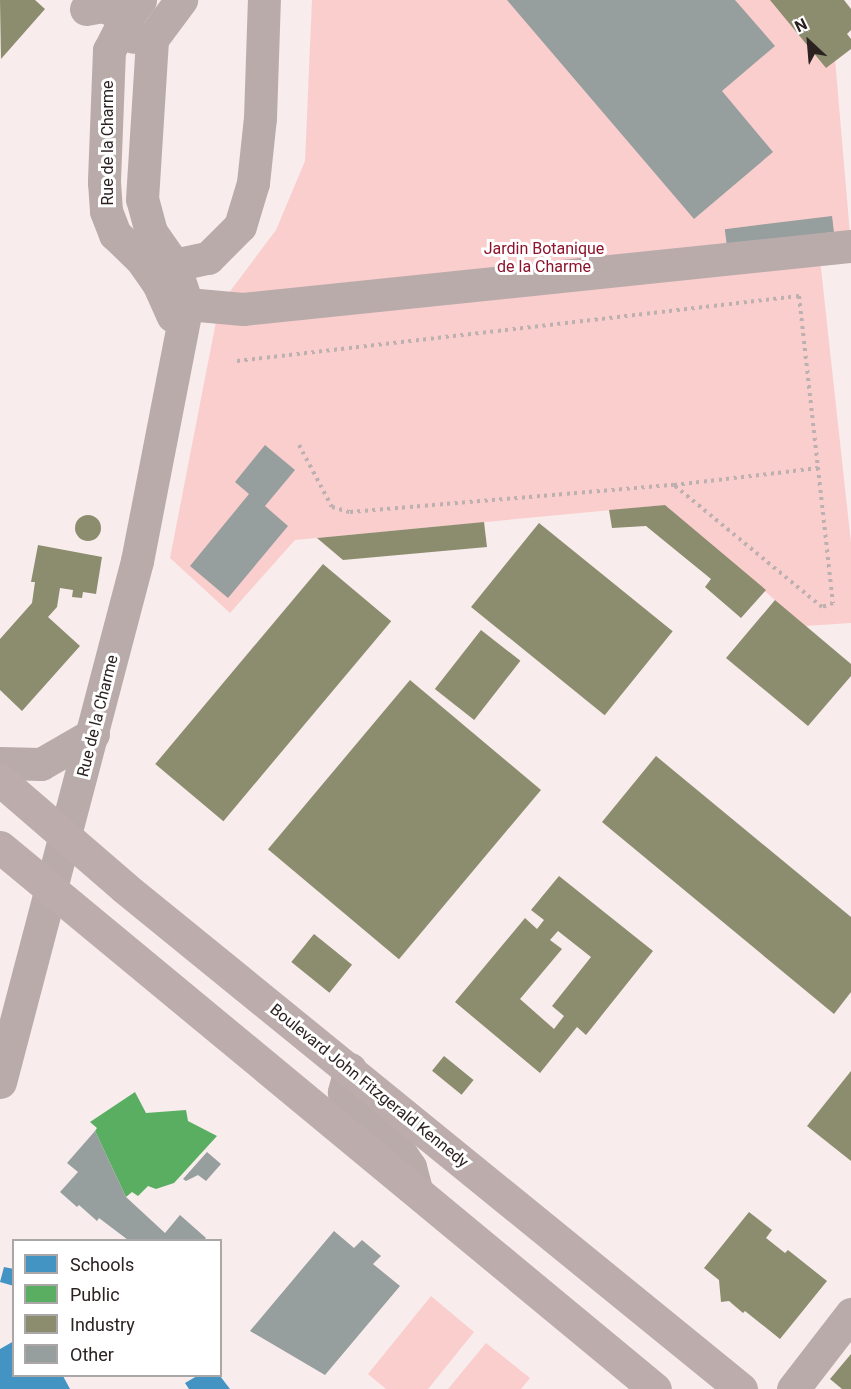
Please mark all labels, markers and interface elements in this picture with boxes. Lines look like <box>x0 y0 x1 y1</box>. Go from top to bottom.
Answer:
north arrow <box>779 12 839 72</box>
text: N <box>792 14 810 36</box>
street label: Rue de la Charme <box>98 80 118 206</box>
park label: Jardin Botanique de la Charme <box>484 239 604 277</box>
street label: Rue de la Charme <box>74 653 122 779</box>
street label: Boulevard John Fitzgerald Kennedy <box>266 1000 472 1172</box>
legend <box>12 1239 222 1377</box>
text: Schools <box>70 1254 134 1275</box>
text: Public <box>70 1284 120 1305</box>
text: Industry <box>70 1314 135 1335</box>
text: Other <box>70 1344 114 1365</box>

